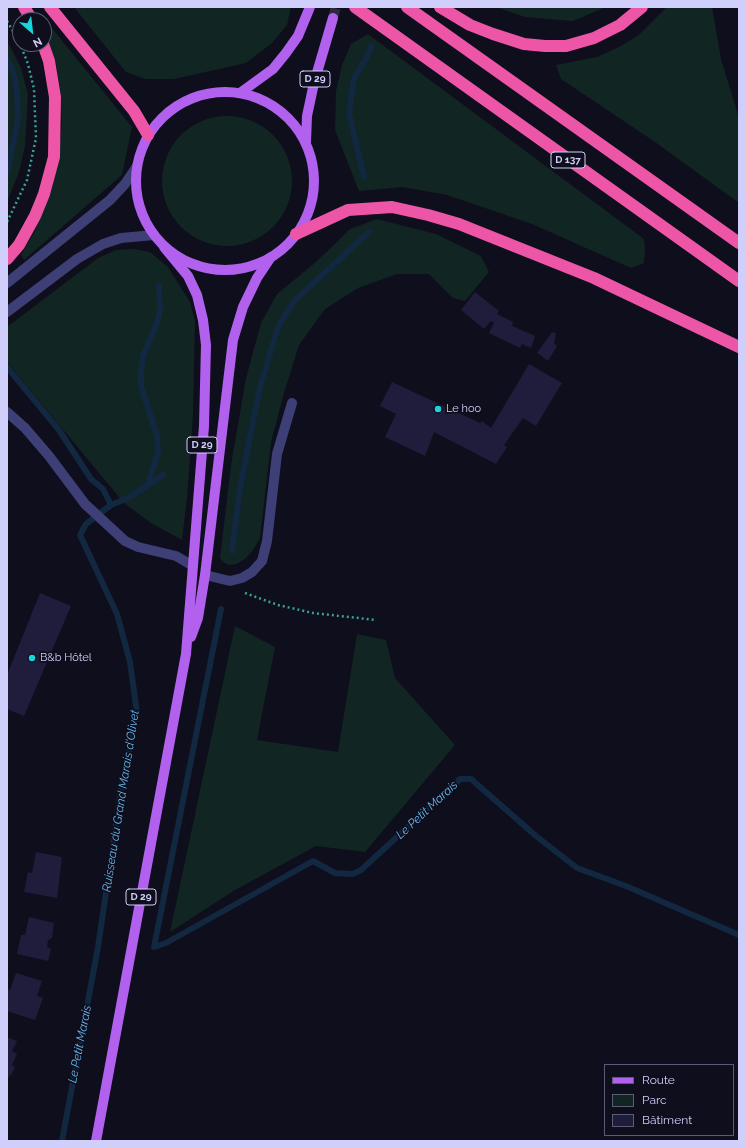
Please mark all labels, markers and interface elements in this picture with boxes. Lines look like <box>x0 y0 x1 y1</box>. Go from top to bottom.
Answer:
north arrow <box>12 12 52 52</box>
text: N <box>31 34 44 50</box>
road number: D 29 <box>300 71 330 87</box>
road number: D 137 <box>551 152 585 168</box>
place label: Le hoo <box>446 402 481 416</box>
marker: Le hoo <box>433 404 443 414</box>
road number: D 29 <box>187 437 217 453</box>
place label: B&b Hôtel <box>40 651 92 665</box>
marker: B&b Hôtel <box>27 653 37 663</box>
water label: Ruisseau du Grand Marais d'Olivet <box>99 709 143 893</box>
water label: Le Petit Marais <box>393 778 461 842</box>
road number: D 29 <box>126 889 156 905</box>
water label: Le Petit Marais <box>65 1004 95 1084</box>
legend <box>604 1064 734 1136</box>
text: Route <box>642 1073 675 1087</box>
text: Parc <box>642 1093 667 1107</box>
text: Bâtiment <box>642 1113 692 1127</box>

